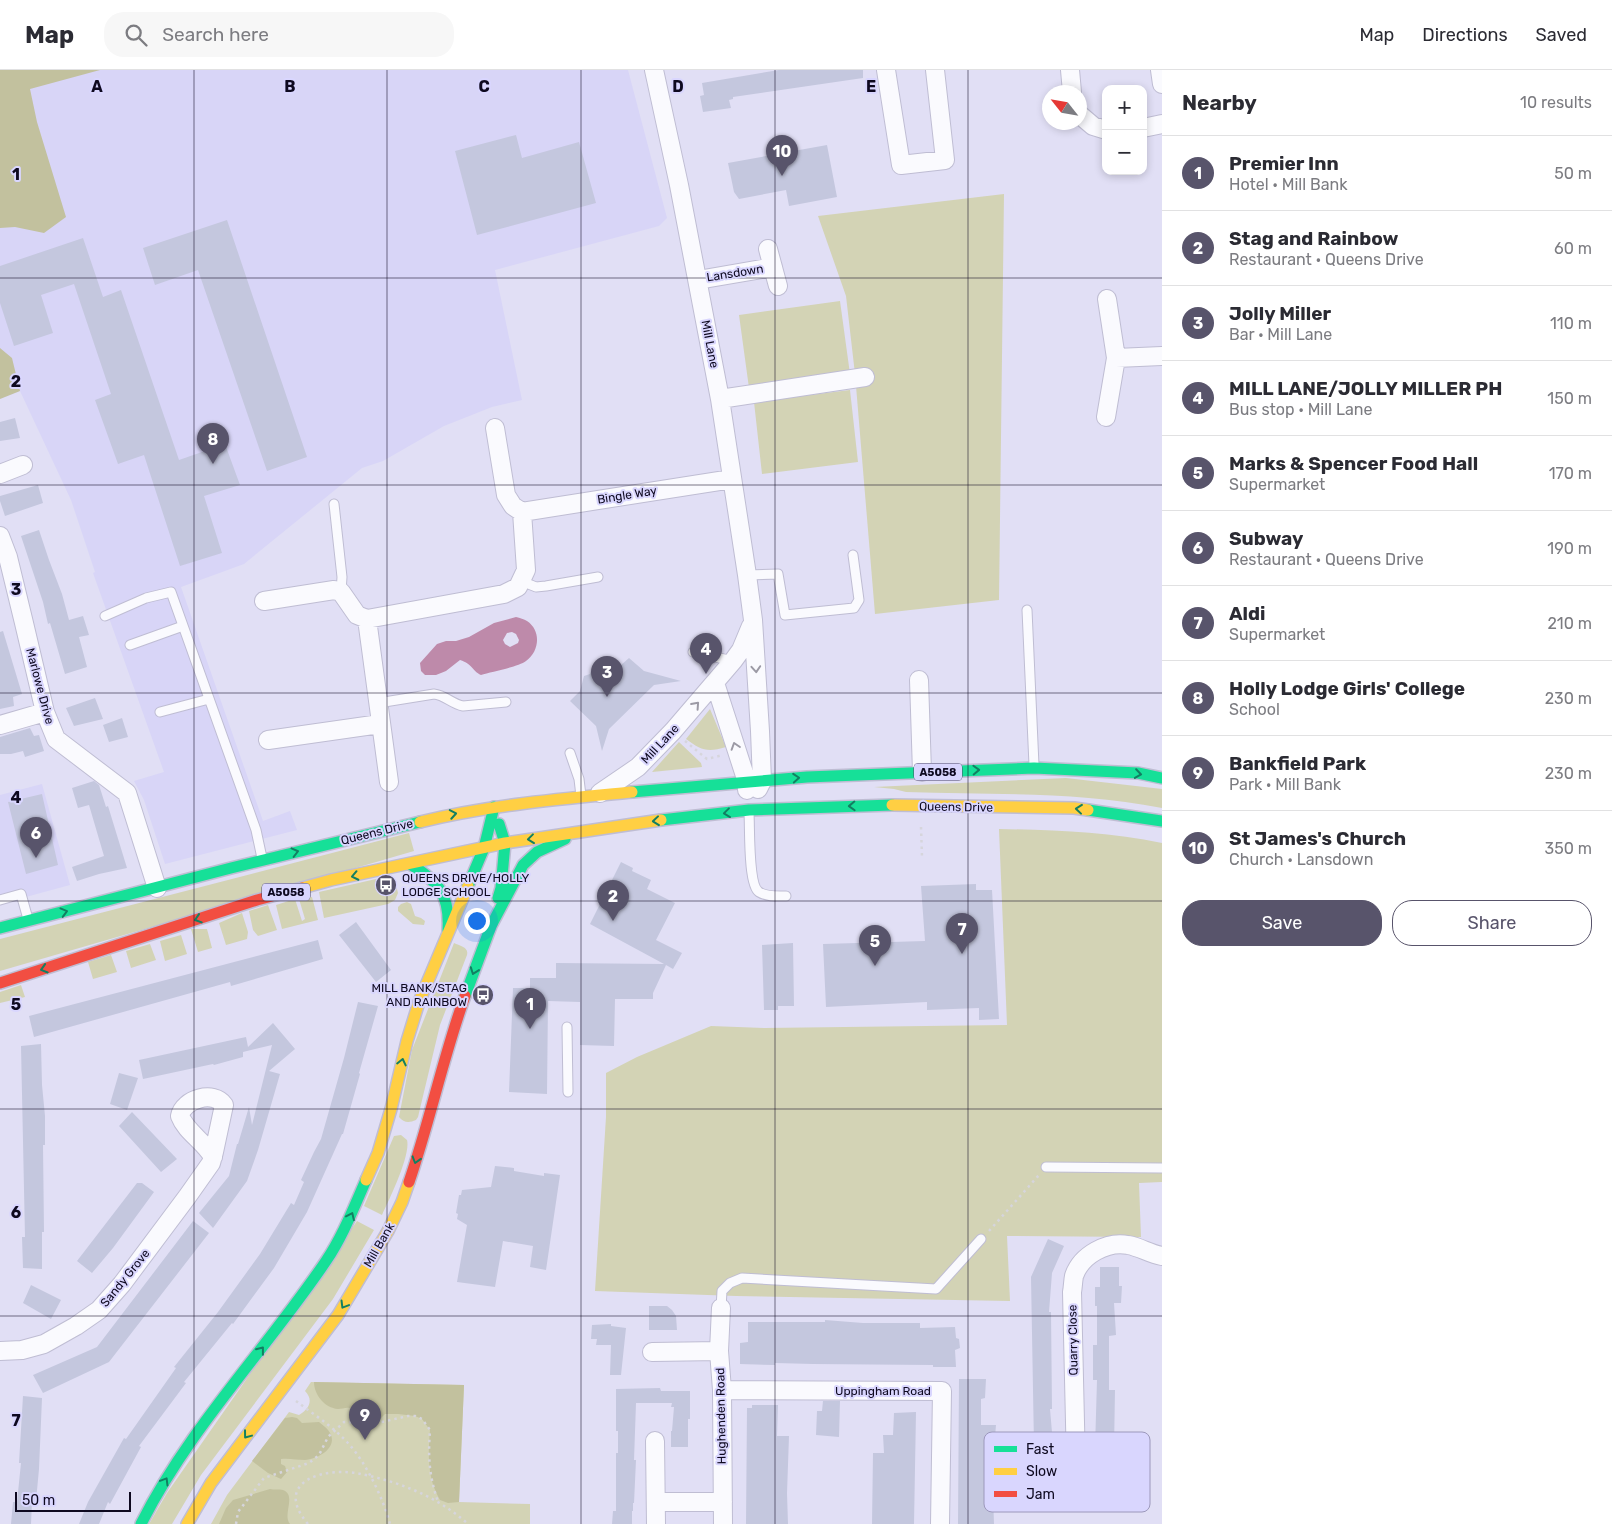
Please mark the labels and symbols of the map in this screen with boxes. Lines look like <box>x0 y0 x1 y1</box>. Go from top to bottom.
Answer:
text: A <box>91 77 103 96</box>
text: B <box>284 77 296 96</box>
text: C <box>478 77 490 96</box>
text: D <box>672 77 684 96</box>
text: E <box>866 77 876 96</box>
north arrow <box>1042 85 1087 130</box>
pin: 10 <box>766 135 798 176</box>
text: 1 <box>12 165 20 184</box>
street label: Lansdown <box>705 262 765 284</box>
street label: Mill Lane <box>698 319 722 369</box>
text: 2 <box>11 372 21 391</box>
pin: 8 <box>197 423 229 464</box>
street label: Bingle Way <box>596 483 658 507</box>
text: 3 <box>11 580 21 599</box>
pin: 4 <box>690 633 722 674</box>
street label: Marlowe Drive <box>23 646 57 726</box>
pin: 3 <box>591 656 623 697</box>
one-way arrow <box>751 665 762 673</box>
one-way arrow <box>690 702 699 711</box>
street label: Mill Lane <box>638 721 682 767</box>
one-way arrow <box>731 742 741 751</box>
road number: A5058 <box>914 764 962 780</box>
one-way arrow <box>972 765 980 775</box>
one-way arrow <box>1135 768 1143 779</box>
one-way arrow <box>793 773 801 784</box>
text: 4 <box>11 788 22 807</box>
street label: Queens Drive <box>919 799 993 815</box>
one-way arrow <box>848 800 856 811</box>
one-way arrow <box>1075 804 1083 815</box>
one-way arrow <box>722 807 730 818</box>
one-way arrow <box>449 810 457 820</box>
one-way arrow <box>651 815 659 826</box>
street label: Queens Drive <box>339 816 415 848</box>
pin: 6 <box>20 817 52 858</box>
one-way arrow <box>527 833 535 844</box>
one-way arrow <box>291 847 300 858</box>
one-way arrow <box>350 870 359 880</box>
place label: QUEENS DRIVE/HOLLY LODGE SCHOOL <box>402 871 529 899</box>
bus stop icon: QUEENS DRIVE/HOLLY LODGE SCHOOL <box>374 873 398 897</box>
pin: 2 <box>597 880 629 921</box>
road number: A5058 <box>262 884 310 900</box>
one-way arrow <box>60 907 69 918</box>
your location <box>464 908 490 934</box>
one-way arrow <box>195 913 203 923</box>
pin: 7 <box>946 913 978 954</box>
pin: 5 <box>859 925 891 966</box>
one-way arrow <box>40 963 48 973</box>
one-way arrow <box>470 966 480 975</box>
place label: MILL BANK/STAG AND RAINBOW <box>371 981 467 1009</box>
bus stop icon: MILL BANK/STAG AND RAINBOW <box>471 983 495 1007</box>
pin: 1 <box>514 988 546 1029</box>
text: 5 <box>11 995 21 1014</box>
one-way arrow <box>396 1057 407 1066</box>
one-way arrow <box>412 1155 422 1164</box>
text: 6 <box>11 1203 21 1222</box>
one-way arrow <box>345 1212 355 1221</box>
street label: Mill Bank <box>361 1219 398 1270</box>
street label: Sandy Grove <box>97 1246 153 1310</box>
one-way arrow <box>341 1299 351 1308</box>
street label: Quarry Close <box>1065 1304 1081 1376</box>
one-way arrow <box>255 1347 263 1356</box>
street label: Hughenden Road <box>713 1367 729 1465</box>
street label: Uppingham Road <box>835 1384 931 1398</box>
pin: 9 <box>349 1399 381 1440</box>
text: 7 <box>11 1411 21 1430</box>
one-way arrow <box>244 1429 253 1439</box>
legend <box>984 1432 1150 1512</box>
text: Fast <box>1026 1441 1055 1458</box>
text: Slow <box>1026 1463 1057 1480</box>
one-way arrow <box>158 1478 168 1487</box>
text: Jam <box>1026 1486 1055 1503</box>
scale bar <box>15 1489 131 1512</box>

